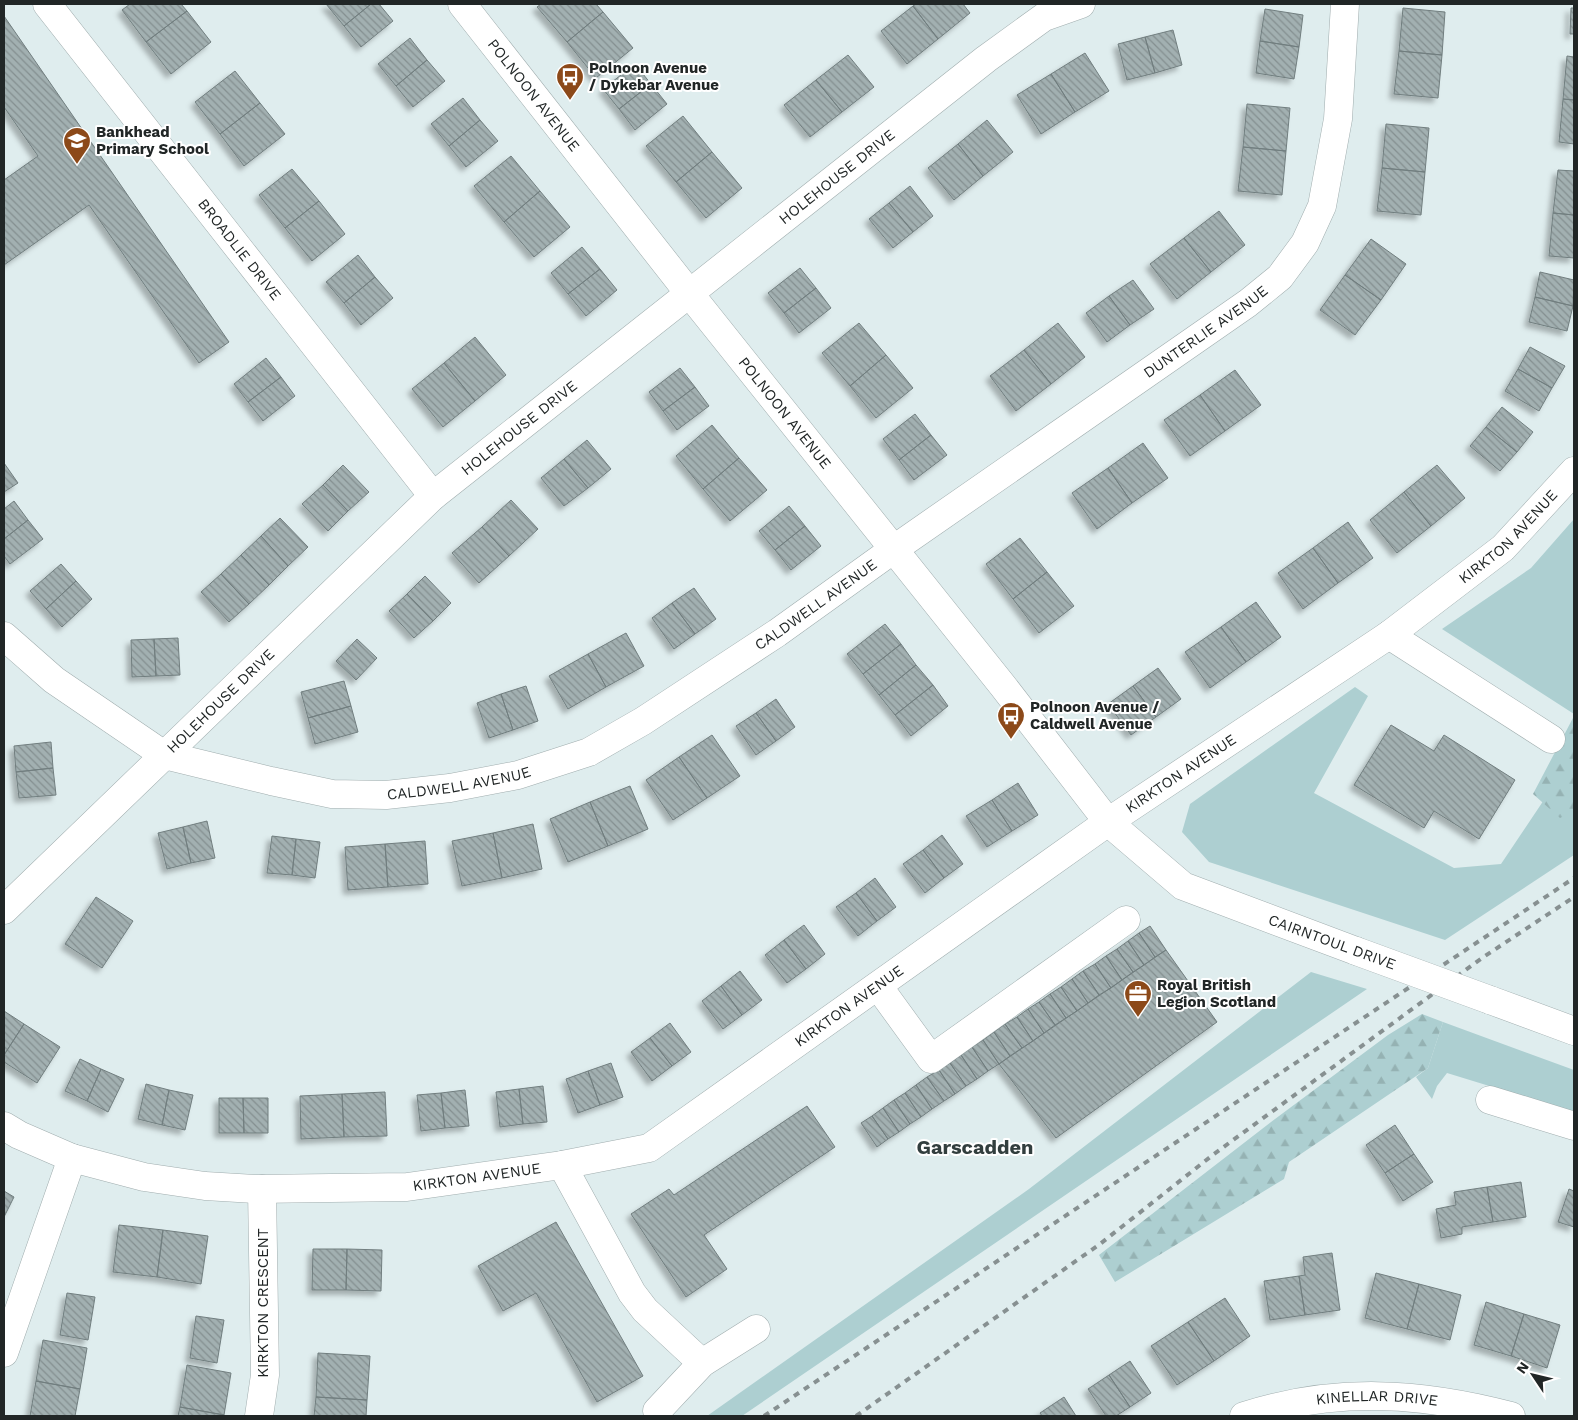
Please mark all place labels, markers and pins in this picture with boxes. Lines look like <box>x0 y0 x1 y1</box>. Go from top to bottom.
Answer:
place label: Polnoon Avenue / Dykebar Avenue <box>589 59 719 94</box>
bus stop icon: Polnoon Avenue / Dykebar Avenue <box>555 62 585 101</box>
place label: Bankhead Primary School <box>96 123 209 158</box>
school or university icon: Bankhead Primary School <box>62 126 92 165</box>
place label: Polnoon Avenue / Caldwell Avenue <box>1030 698 1159 733</box>
bus stop icon: Polnoon Avenue / Caldwell Avenue <box>996 701 1026 740</box>
place label: Royal British Legion Scotland <box>1157 976 1276 1011</box>
office icon: Royal British Legion Scotland <box>1123 979 1153 1018</box>

